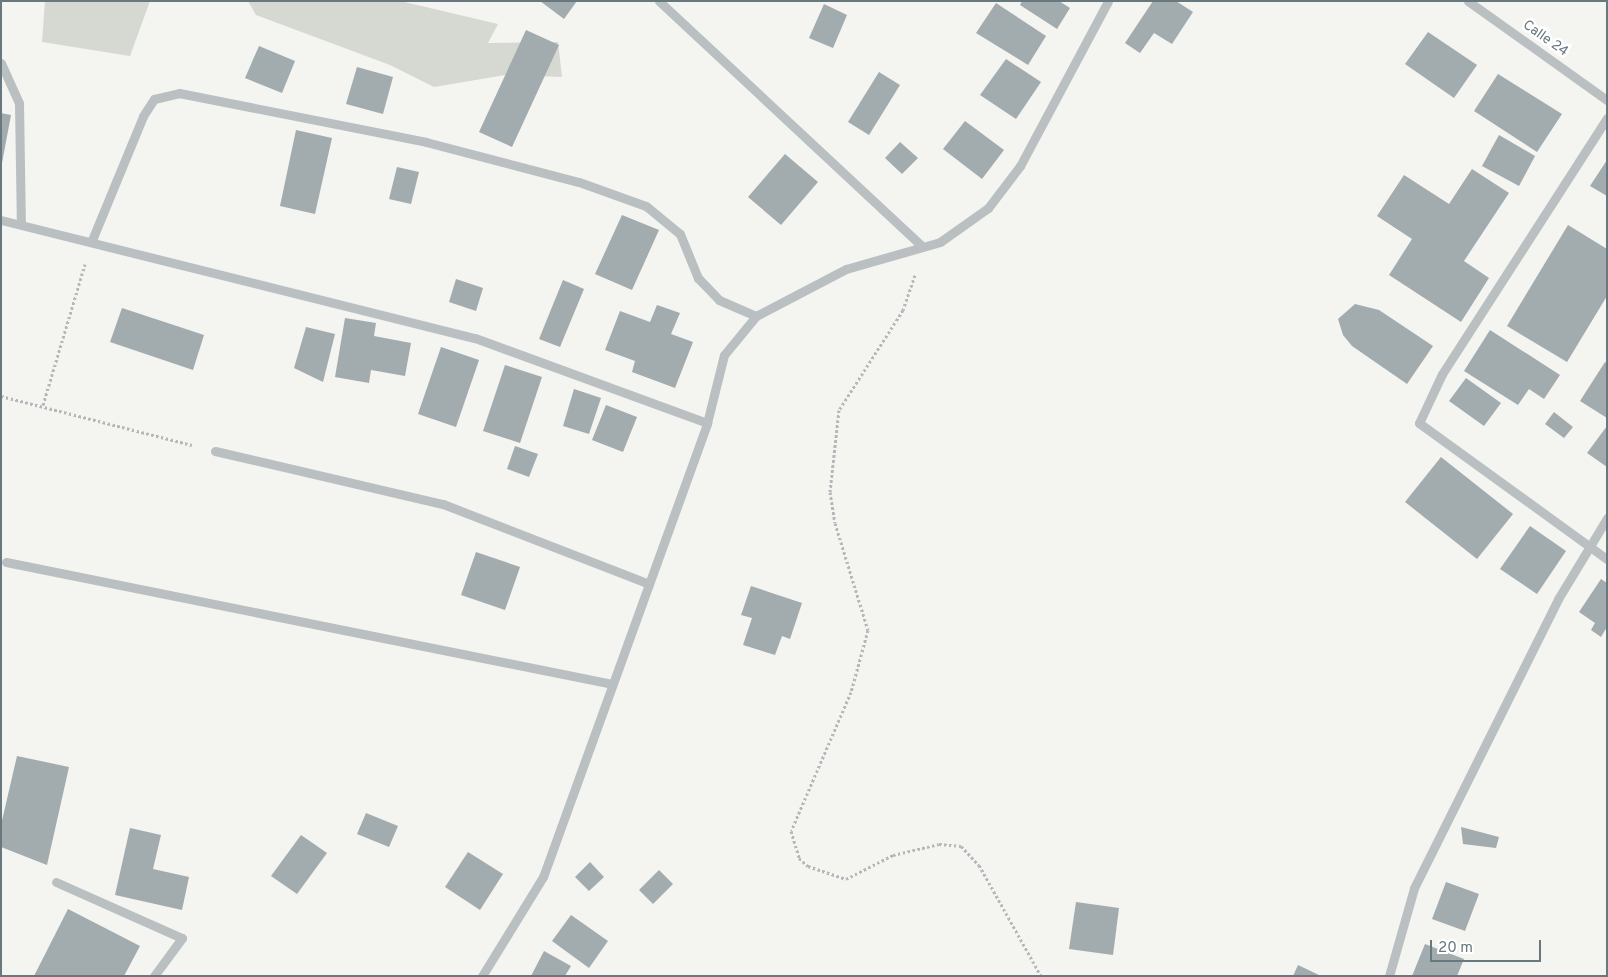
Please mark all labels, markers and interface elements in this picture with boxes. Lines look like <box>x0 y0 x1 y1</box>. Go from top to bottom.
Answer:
street label: Calle 24 <box>1519 17 1571 61</box>
scale bar <box>1433 930 1544 962</box>
text: 20 m <box>1438 939 1473 958</box>

